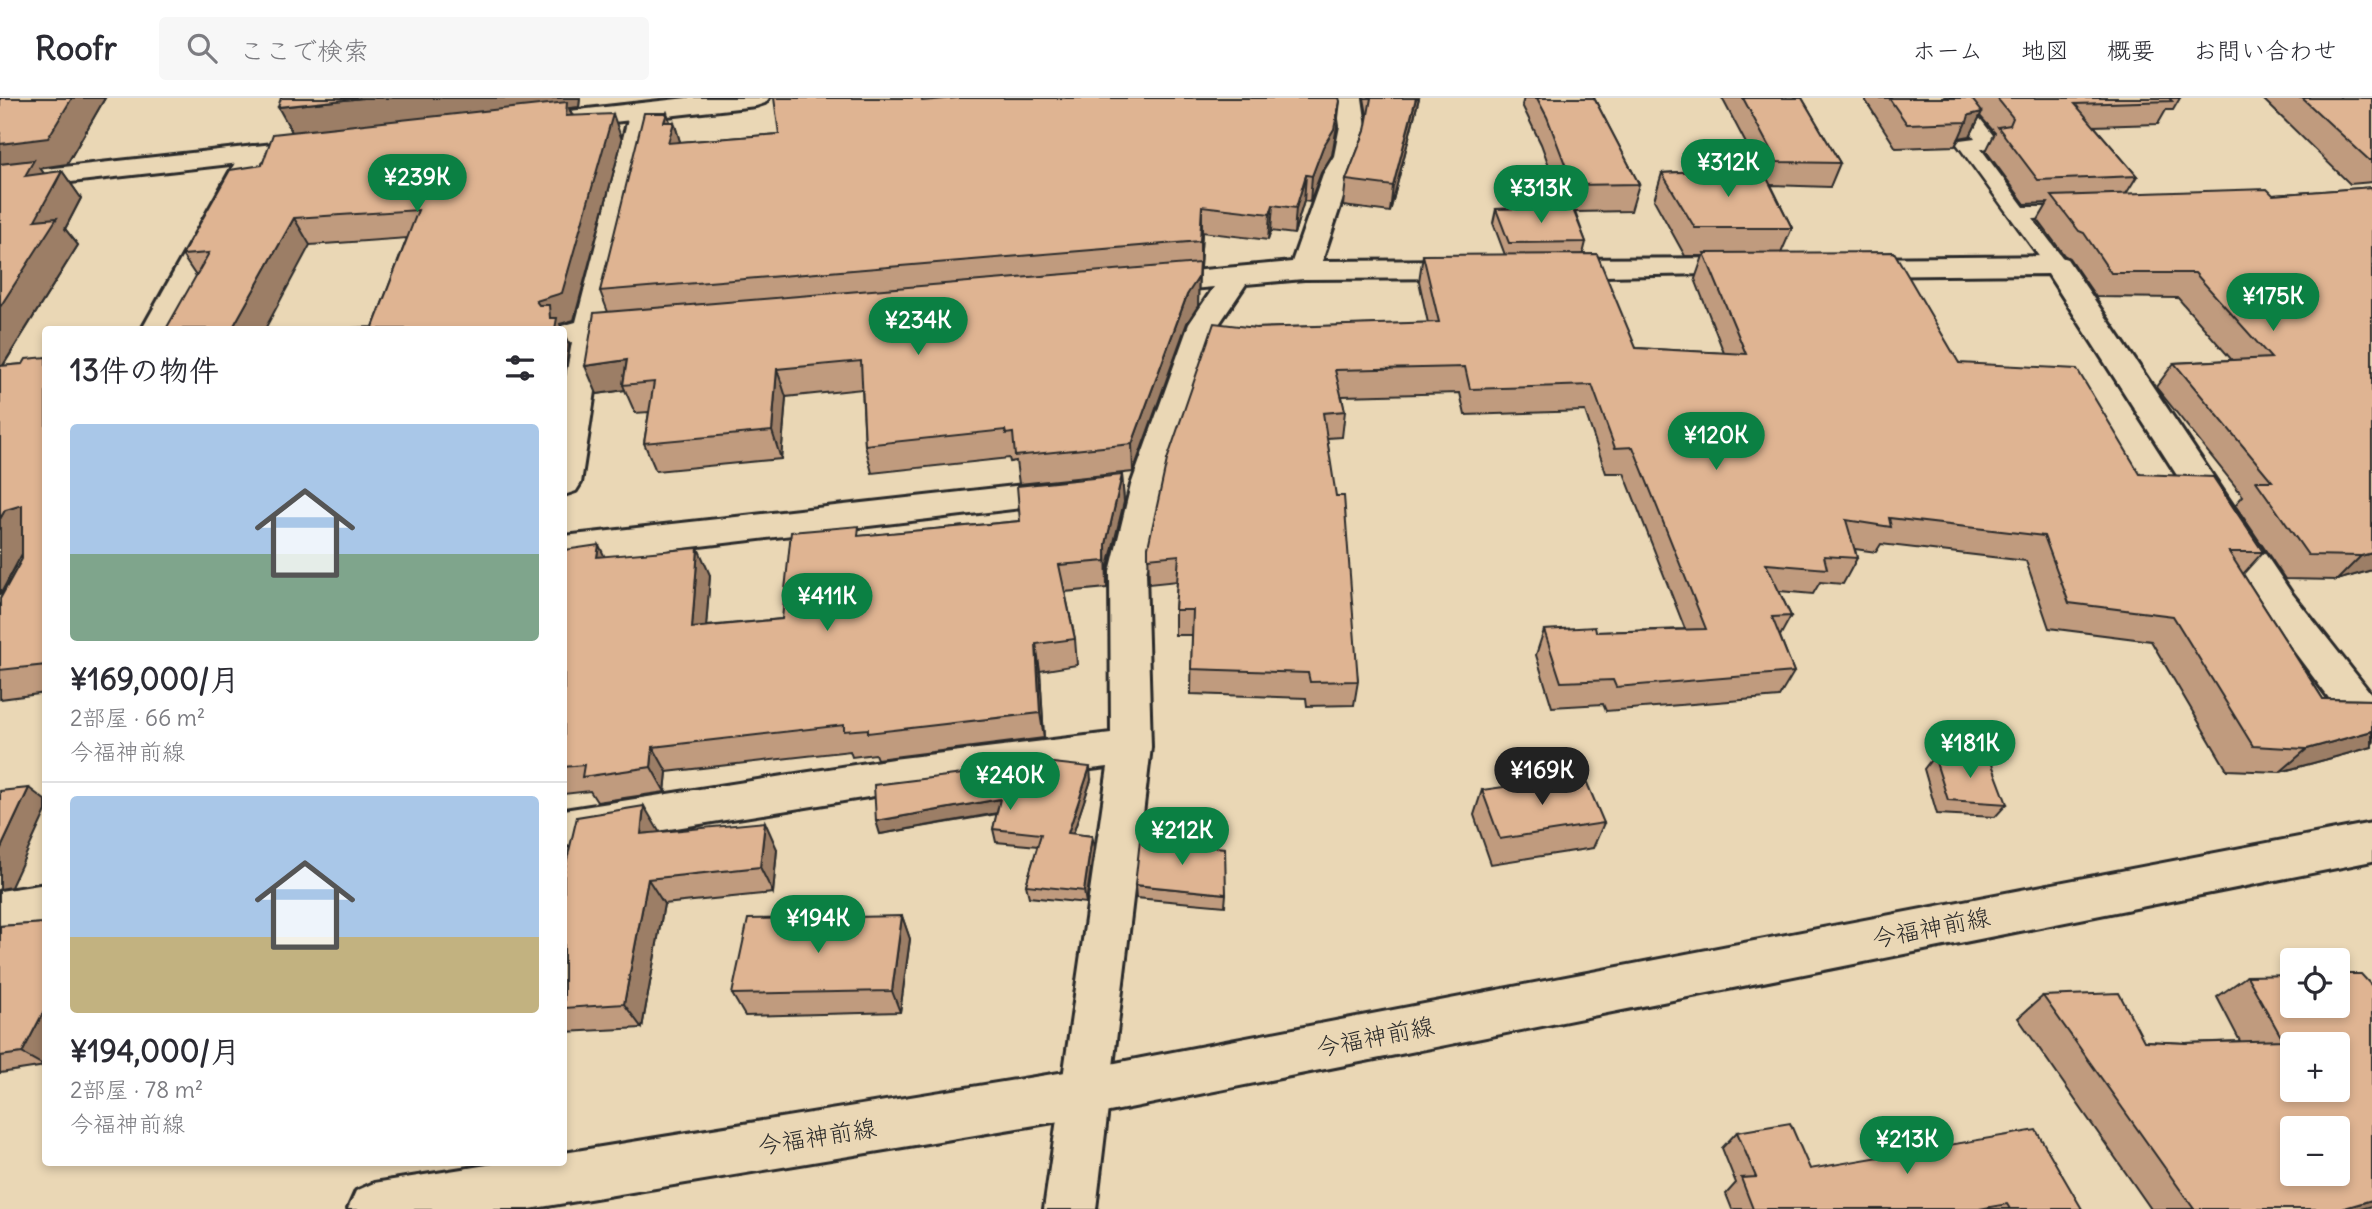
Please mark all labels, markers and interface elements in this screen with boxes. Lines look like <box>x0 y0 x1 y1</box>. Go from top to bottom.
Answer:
search box <box>159 17 649 80</box>
text: Roofr <box>35 27 117 69</box>
icon: search <box>183 29 221 67</box>
text: ここで検索 <box>239 34 369 67</box>
text: ホーム <box>1912 35 1983 65</box>
text: 地図 <box>2021 35 2069 65</box>
text: 概要 <box>2107 35 2155 65</box>
text: お問い合わせ <box>2193 35 2337 65</box>
pin: ¥312K <box>1679 140 1777 199</box>
text: ¥312K <box>1697 147 1759 176</box>
pin: ¥239K <box>368 155 466 214</box>
text: ¥239K <box>384 162 450 191</box>
pin: ¥313K <box>1492 166 1590 225</box>
text: ¥313K <box>1510 173 1572 202</box>
pin: ¥175K <box>2224 274 2322 333</box>
text: ¥175K <box>2242 281 2304 310</box>
pin: ¥234K <box>869 298 967 357</box>
text: ¥234K <box>885 305 951 334</box>
icon: filters <box>501 349 539 387</box>
text: 13件の物件 <box>70 351 219 389</box>
pin: ¥120K <box>1667 412 1765 472</box>
text: ¥120K <box>1684 420 1748 449</box>
icon: home <box>242 470 368 596</box>
pin: ¥411K <box>778 574 876 633</box>
text: ¥411K <box>798 581 857 610</box>
text: ¥169,000/月 <box>70 660 239 698</box>
text: 2部屋 · 66 m² <box>70 703 205 732</box>
pin: ¥181K <box>1921 720 2019 780</box>
text: ¥181K <box>1940 728 2000 757</box>
text: 今福神前線 <box>70 737 185 766</box>
pin: ¥169K <box>1493 748 1591 807</box>
pin: ¥240K <box>961 752 1059 812</box>
text: ¥169K <box>1510 755 1574 784</box>
text: ¥240K <box>976 760 1044 789</box>
pin: ¥212K <box>1133 808 1231 867</box>
text: ¥212K <box>1151 815 1213 844</box>
icon: home <box>242 842 368 968</box>
pin: ¥194K <box>769 896 867 955</box>
street label: 今福神前線 <box>1869 901 1993 953</box>
text: ¥194K <box>786 903 850 932</box>
map controls <box>2280 948 2350 1186</box>
button: locate <box>2280 948 2350 1018</box>
street label: 今福神前線 <box>1313 1010 1437 1062</box>
text: ¥194,000/月 <box>70 1032 240 1070</box>
button: + <box>2280 1032 2350 1102</box>
text: 2部屋 · 78 m² <box>70 1075 203 1104</box>
text: 今福神前線 <box>70 1109 185 1138</box>
street label: 今福神前線 <box>755 1112 878 1160</box>
pin: ¥213K <box>1858 1116 1956 1176</box>
button: − <box>2280 1116 2350 1186</box>
text: ¥213K <box>1876 1124 1938 1153</box>

